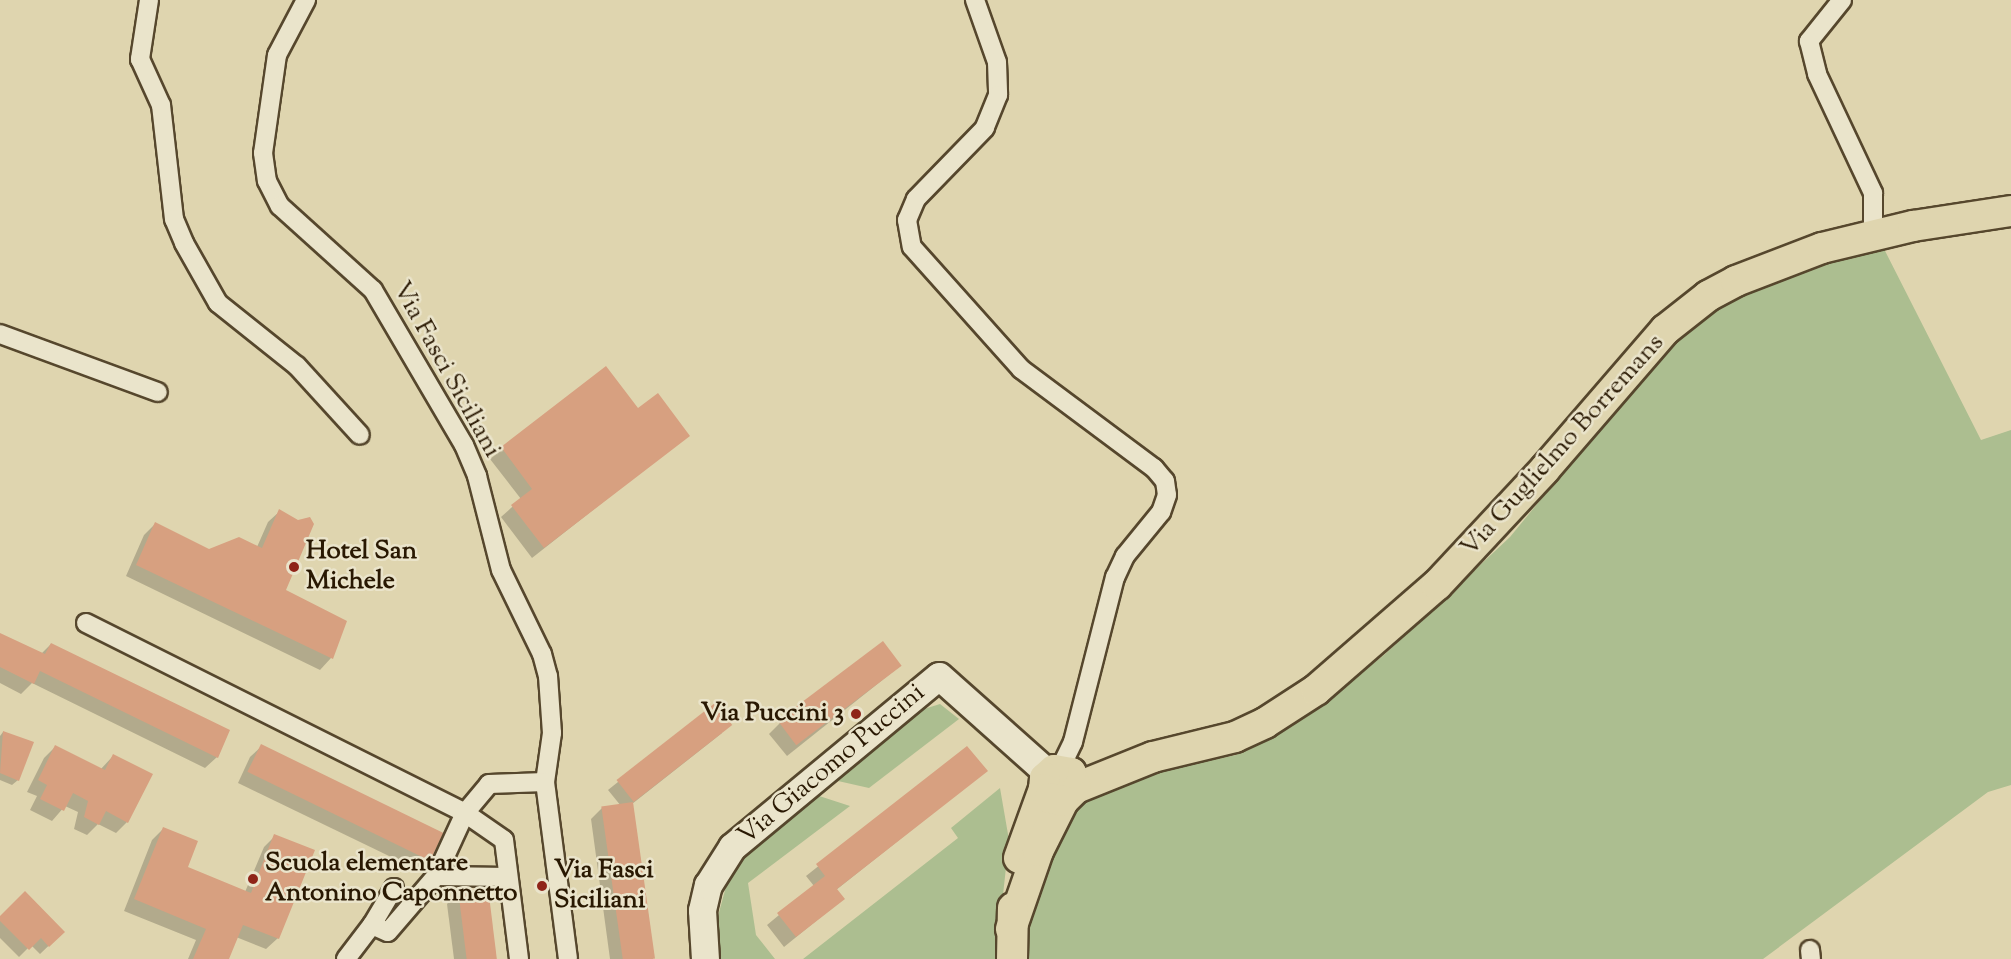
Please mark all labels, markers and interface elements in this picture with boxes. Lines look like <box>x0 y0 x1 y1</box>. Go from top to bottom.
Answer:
street label: Via Fasci Siciliani <box>385 277 507 463</box>
street label: Via Guglielmo Borremans <box>1455 328 1671 564</box>
place label: Hotel San Michele <box>306 536 417 598</box>
marker: Hotel San Michele <box>287 560 301 574</box>
street label: Via Giacomo Puccini <box>732 678 932 852</box>
place label: Via Puccini 3 <box>701 698 844 730</box>
marker: Via Puccini 3 <box>849 707 863 721</box>
place label: Scuola elementare Antonino Caponnetto <box>265 848 517 910</box>
place label: Via Fasci Siciliani <box>554 855 654 916</box>
marker: Scuola elementare Antonino Caponnetto <box>246 872 260 886</box>
marker: Via Fasci Siciliani <box>535 879 549 893</box>

